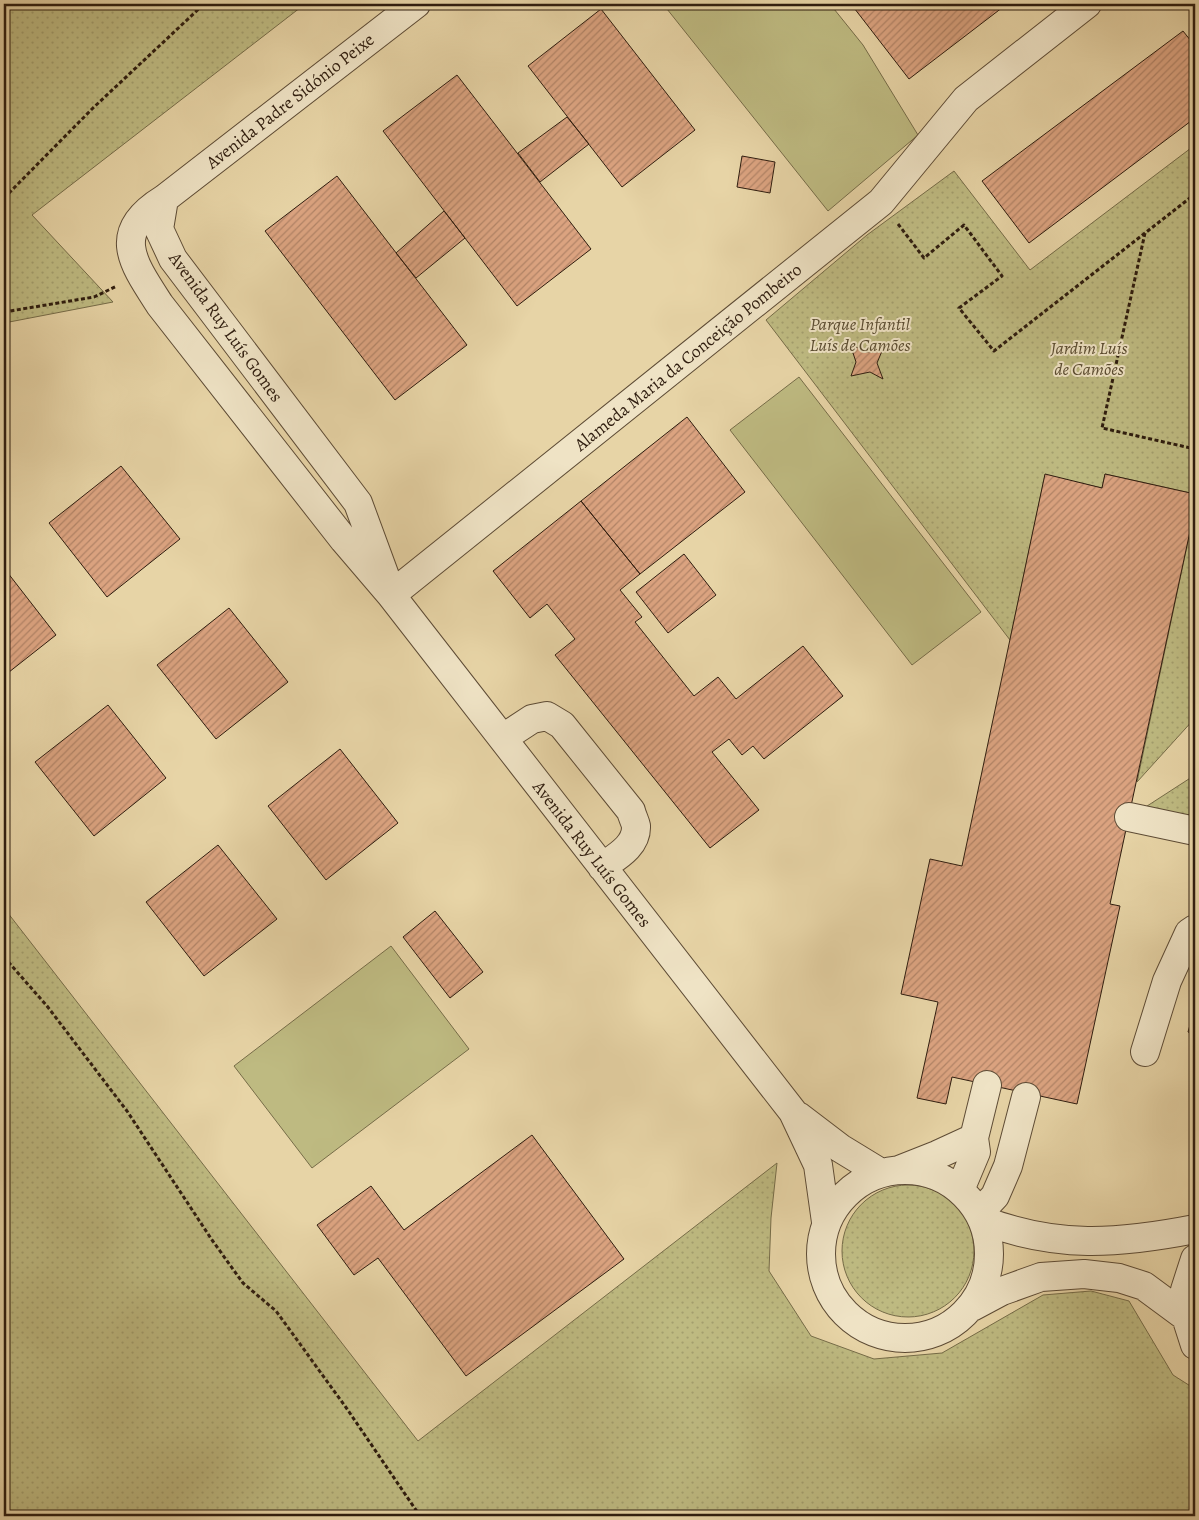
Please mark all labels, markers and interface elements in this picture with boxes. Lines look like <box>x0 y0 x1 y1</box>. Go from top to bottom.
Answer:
street label: Avenida Padre Sidónio Peixe <box>200 28 379 175</box>
street label: Avenida Ruy Luís Gomes <box>163 246 289 407</box>
street label: Alameda Maria da Conceição Pombeiro <box>568 258 807 457</box>
park label: Parque Infantil Luís de Camões <box>809 312 911 357</box>
park label: Jardim Luís de Camões <box>1049 336 1128 381</box>
street label: Avenida Ruy Luís Gomes <box>527 775 657 932</box>

